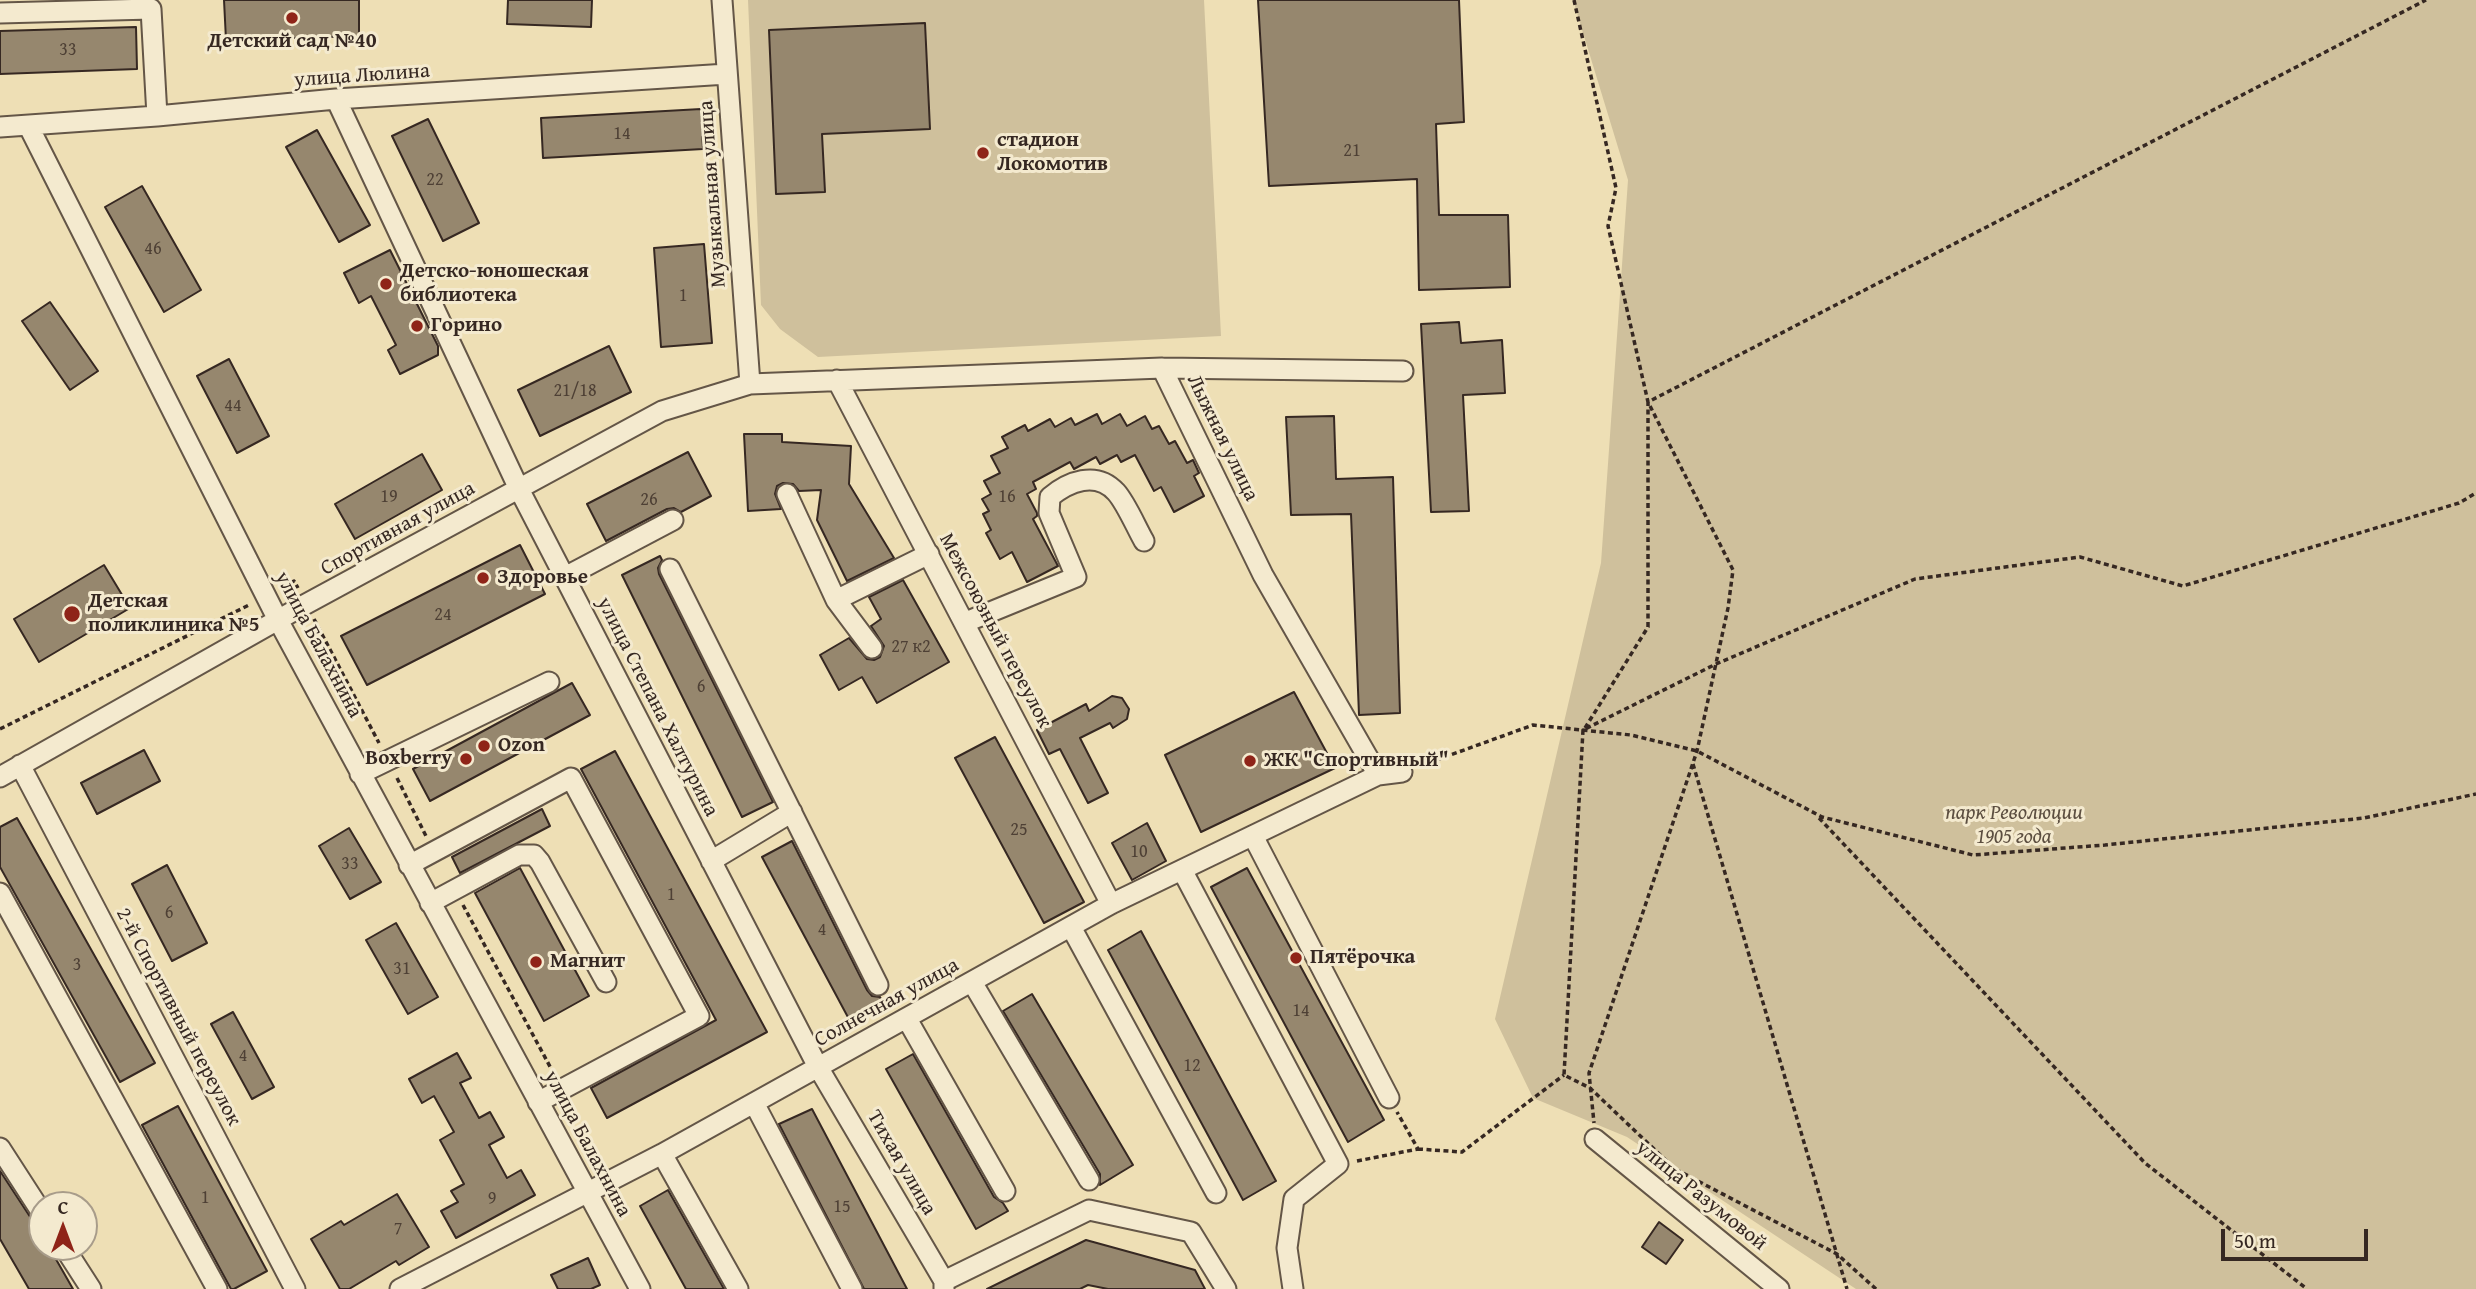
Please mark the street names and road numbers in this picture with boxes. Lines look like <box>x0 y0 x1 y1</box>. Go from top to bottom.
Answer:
street label: улица Люлина <box>293 59 431 93</box>
street label: Музыкальная улица <box>694 100 732 288</box>
street label: Лыжная улица <box>1181 371 1263 505</box>
street label: Спортивная улица <box>317 476 479 582</box>
street label: Межсоюзный переулок <box>933 529 1057 733</box>
street label: улица Балахнина <box>269 567 367 723</box>
street label: улица Степана Халтурина <box>591 593 723 821</box>
street label: 2-й Спортивный переулок <box>110 904 246 1130</box>
street label: Солнечная улица <box>810 953 964 1053</box>
street label: улица Балахнина <box>538 1066 636 1222</box>
street label: Тихая улица <box>861 1106 941 1220</box>
street label: улица Разумовой <box>1630 1135 1772 1257</box>

